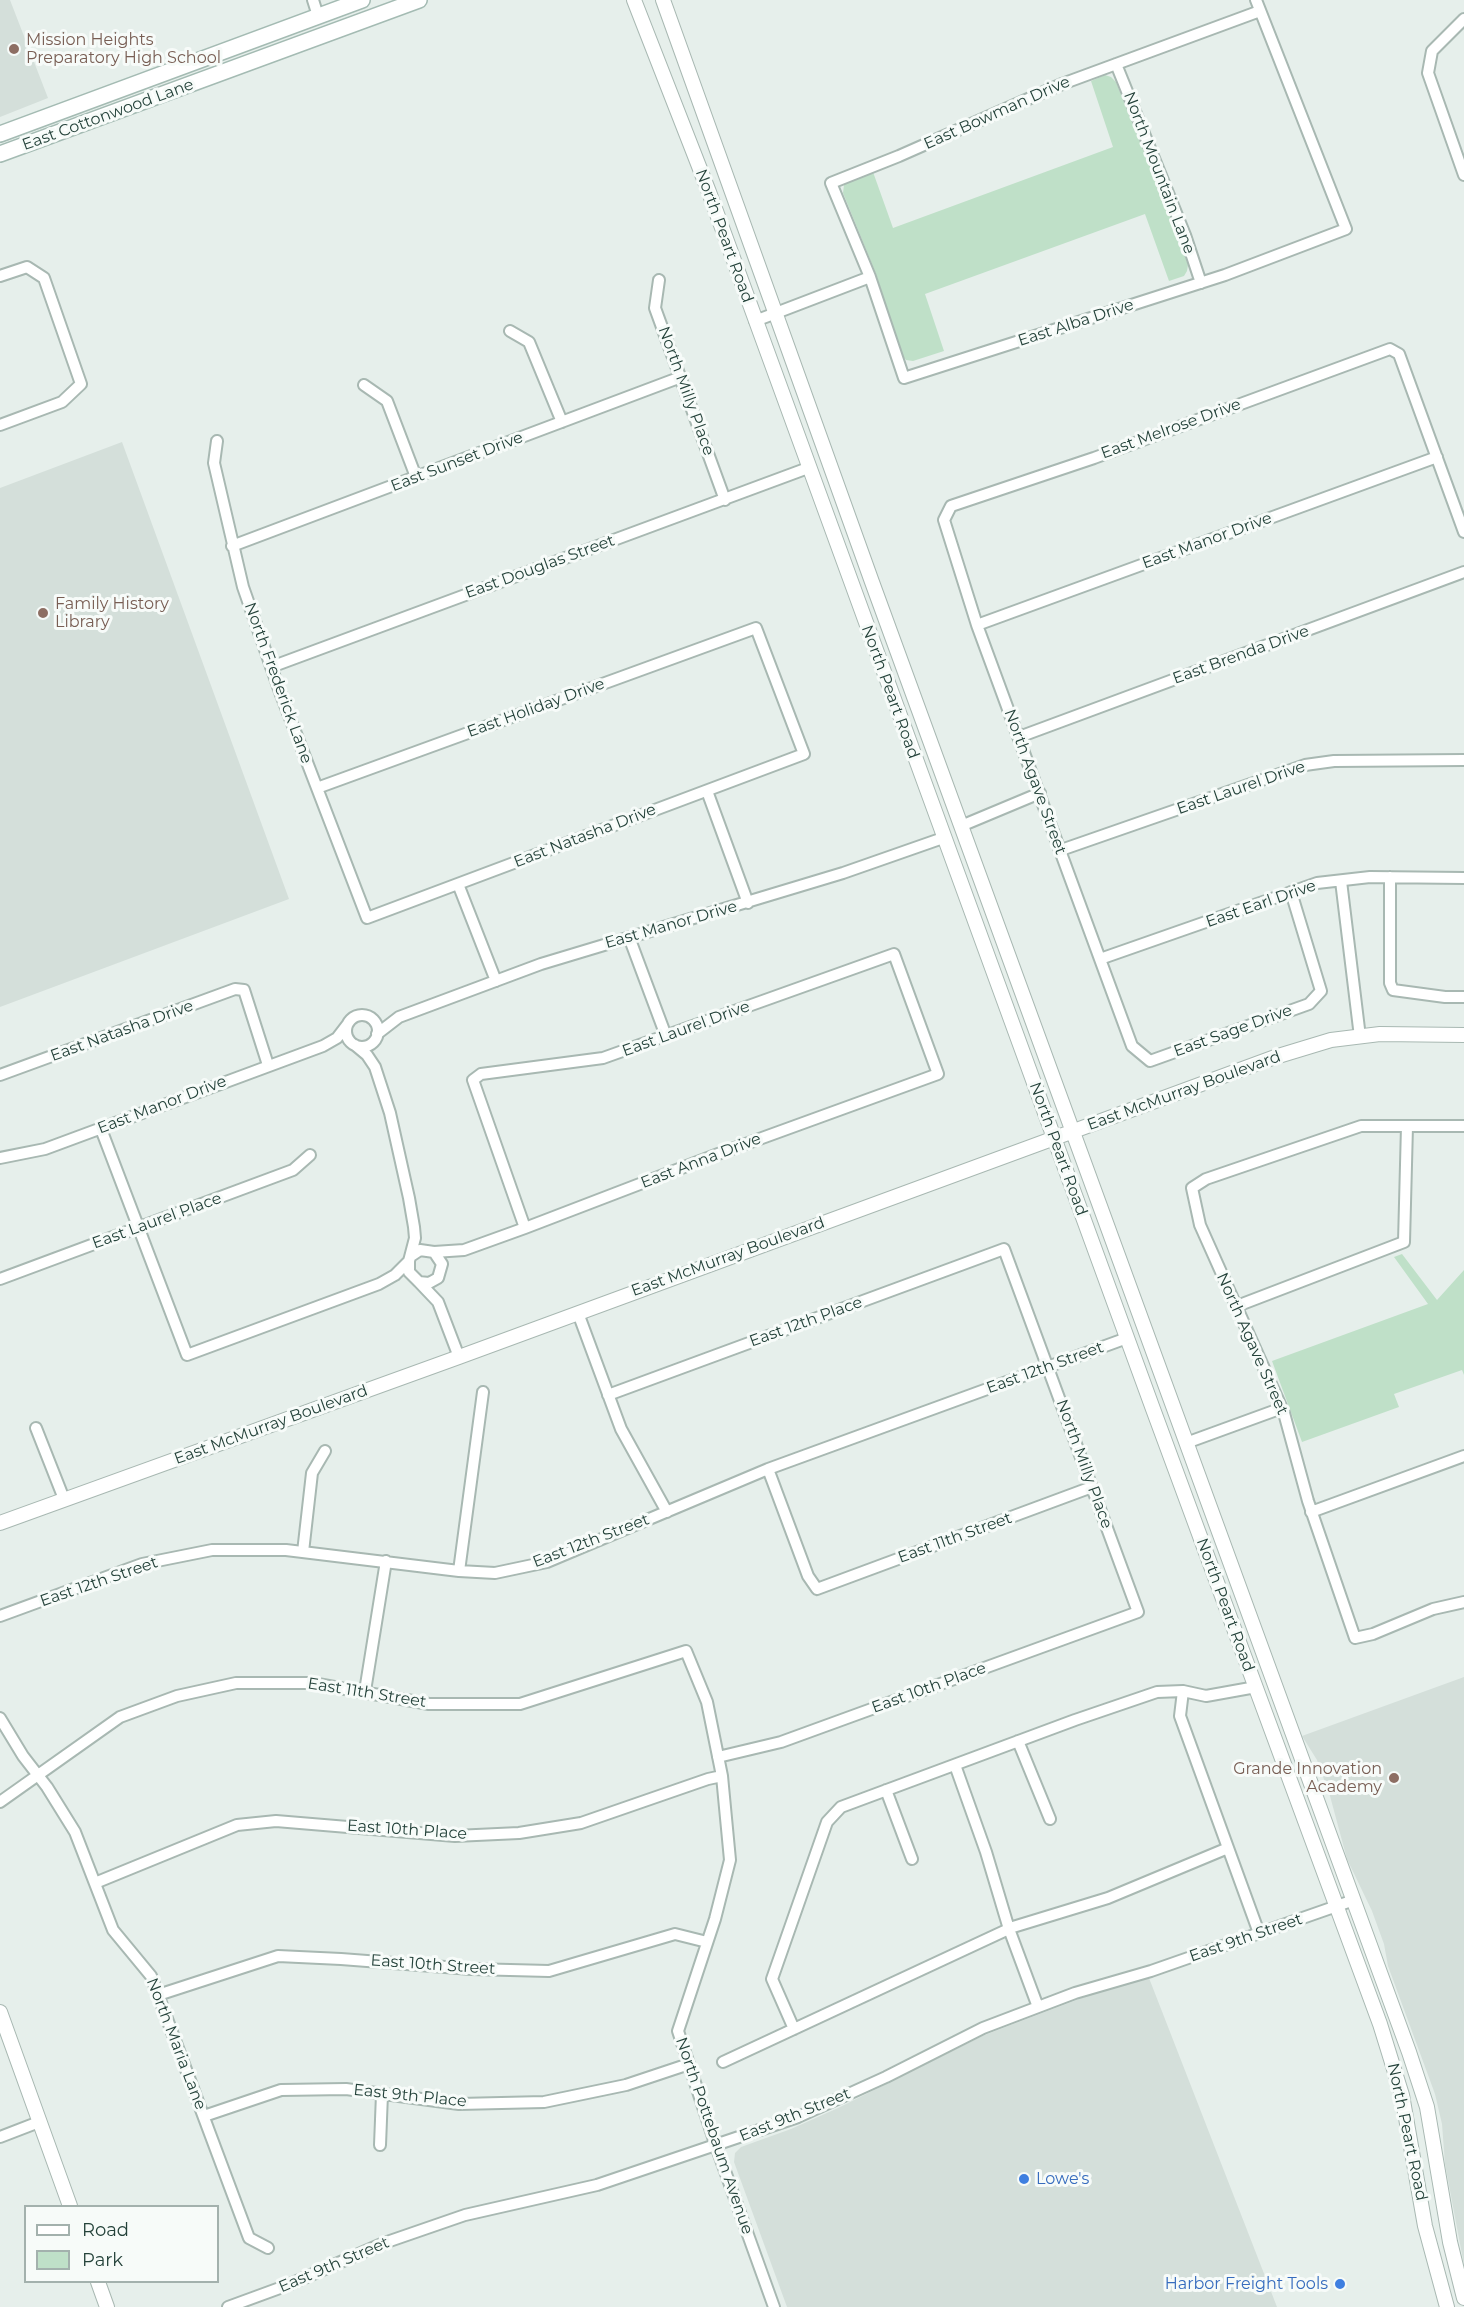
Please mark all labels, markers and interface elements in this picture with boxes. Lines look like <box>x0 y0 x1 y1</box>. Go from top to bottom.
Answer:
place label: Mission Heights Preparatory High School <box>26 30 221 68</box>
marker: Mission Heights Preparatory High School <box>7 42 21 56</box>
street label: East Bowman Drive <box>921 72 1073 154</box>
street label: East Cottonwood Lane <box>20 75 196 155</box>
street label: North Mountain Lane <box>1119 89 1199 257</box>
street label: North Peart Road <box>691 167 757 305</box>
street label: East Alba Drive <box>1016 295 1136 351</box>
street label: North Milly Place <box>654 324 718 458</box>
street label: East Melrose Drive <box>1098 395 1244 463</box>
street label: East Sunset Drive <box>388 428 526 496</box>
street label: East Manor Drive <box>1140 509 1274 573</box>
street label: East Douglas Street <box>463 531 617 603</box>
place label: Family History Library <box>55 594 169 632</box>
street label: North Frederick Lane <box>240 600 316 766</box>
marker: Family History Library <box>36 606 50 620</box>
street label: East Brenda Drive <box>1170 621 1312 689</box>
street label: North Peart Road <box>857 623 923 761</box>
street label: East Holiday Drive <box>465 674 607 742</box>
street label: North Agave Street <box>1000 707 1070 857</box>
street label: East Laurel Drive <box>1174 757 1308 819</box>
street label: East Natasha Drive <box>511 800 659 872</box>
street label: East Earl Drive <box>1203 876 1319 932</box>
street label: East Manor Drive <box>603 897 739 953</box>
street label: East Natasha Drive <box>48 996 196 1066</box>
street label: East Laurel Drive <box>620 997 752 1061</box>
street label: East Sage Drive <box>1171 1001 1295 1061</box>
street label: East McMurray Boulevard <box>1085 1047 1283 1135</box>
street label: East Manor Drive <box>95 1072 229 1138</box>
street label: North Peart Road <box>1025 1080 1091 1218</box>
street label: East Anna Drive <box>638 1129 764 1193</box>
street label: East Laurel Place <box>90 1189 224 1253</box>
street label: East McMurray Boulevard <box>629 1213 827 1301</box>
street label: North Agave Street <box>1212 1270 1292 1418</box>
street label: East 12th Place <box>747 1293 865 1351</box>
street label: East 12th Street <box>984 1338 1106 1398</box>
street label: East McMurray Boulevard <box>172 1381 370 1469</box>
street label: North Milly Place <box>1052 1397 1116 1531</box>
street label: East 11th Street <box>895 1508 1015 1568</box>
street label: East 12th Street <box>530 1510 652 1572</box>
street label: North Peart Road <box>1192 1536 1258 1674</box>
street label: East 12th Street <box>38 1553 160 1611</box>
street label: East 10th Place <box>869 1658 989 1718</box>
street label: East 11th Street <box>306 1674 428 1712</box>
place label: Grande Innovation Academy <box>1233 1759 1382 1797</box>
marker: Grande Innovation Academy <box>1387 1771 1401 1785</box>
street label: East 10th Place <box>346 1816 468 1844</box>
street label: East 9th Street <box>1187 1910 1305 1966</box>
street label: East 10th Street <box>370 1951 496 1979</box>
street label: North Maria Lane <box>142 1975 210 2113</box>
street label: North Pottebaum Avenue <box>671 2035 757 2237</box>
street label: North Peart Road <box>1383 2061 1431 2203</box>
street label: East 9th Place <box>352 2081 468 2111</box>
street label: East 9th Street <box>737 2084 853 2146</box>
place label: Lowe's <box>1036 2169 1089 2189</box>
marker: Lowe's <box>1017 2172 1031 2186</box>
legend <box>24 2205 219 2283</box>
text: Road <box>82 2219 129 2241</box>
street label: East 9th Street <box>276 2233 392 2297</box>
text: Park <box>82 2249 123 2271</box>
place label: Harbor Freight Tools <box>1165 2274 1328 2294</box>
marker: Harbor Freight Tools <box>1333 2277 1347 2291</box>

